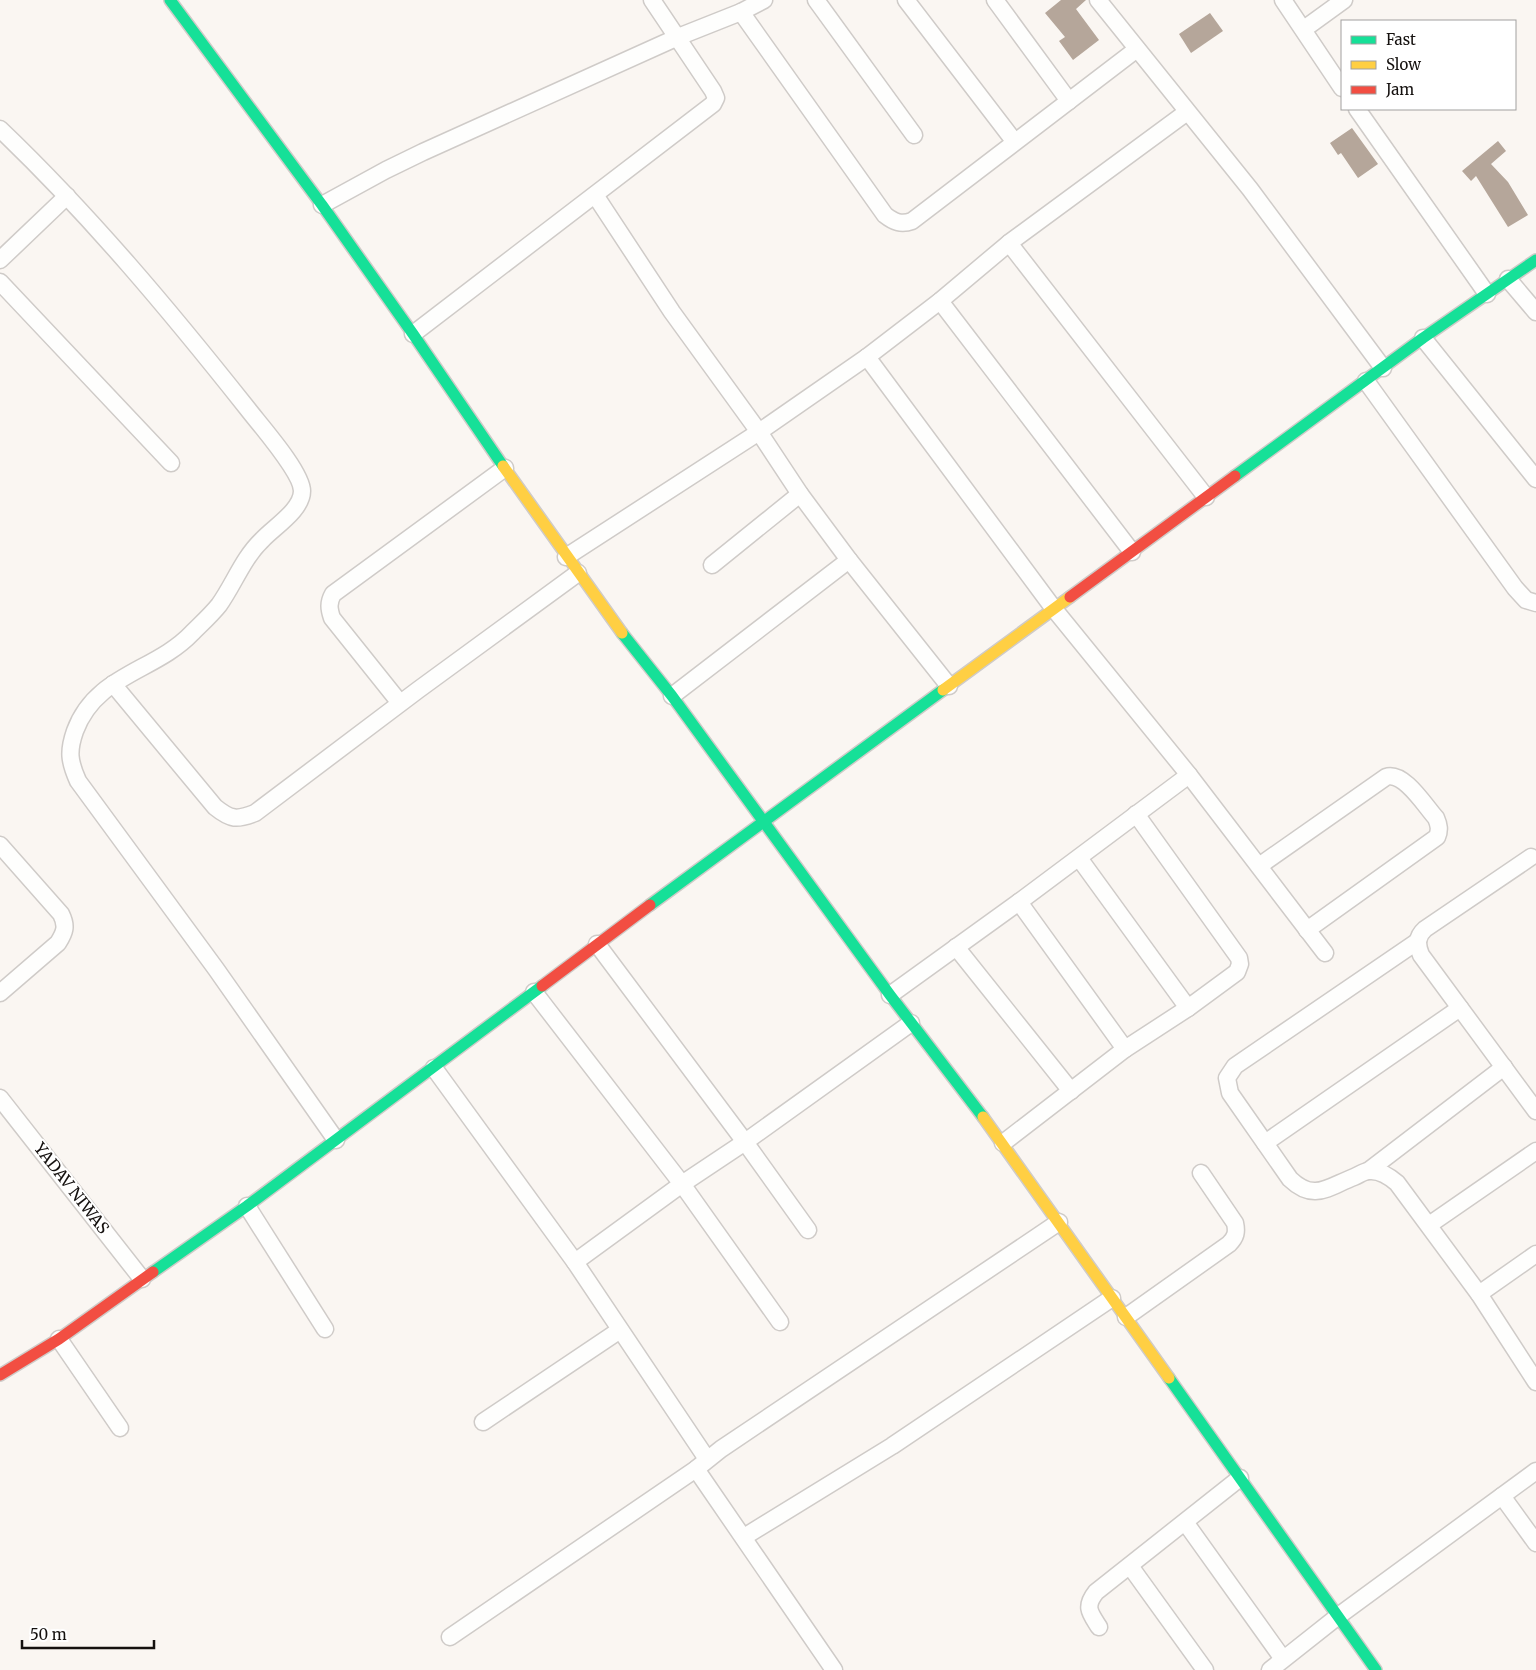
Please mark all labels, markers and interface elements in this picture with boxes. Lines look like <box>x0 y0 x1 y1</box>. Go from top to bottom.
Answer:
legend <box>1341 20 1516 110</box>
text: Fast <box>1386 30 1416 49</box>
text: Slow <box>1386 55 1421 74</box>
text: Jam <box>1385 80 1414 99</box>
street label: YADAV NIWAS <box>30 1138 114 1238</box>
scale bar <box>22 1618 155 1650</box>
text: 50 m <box>30 1625 67 1644</box>

